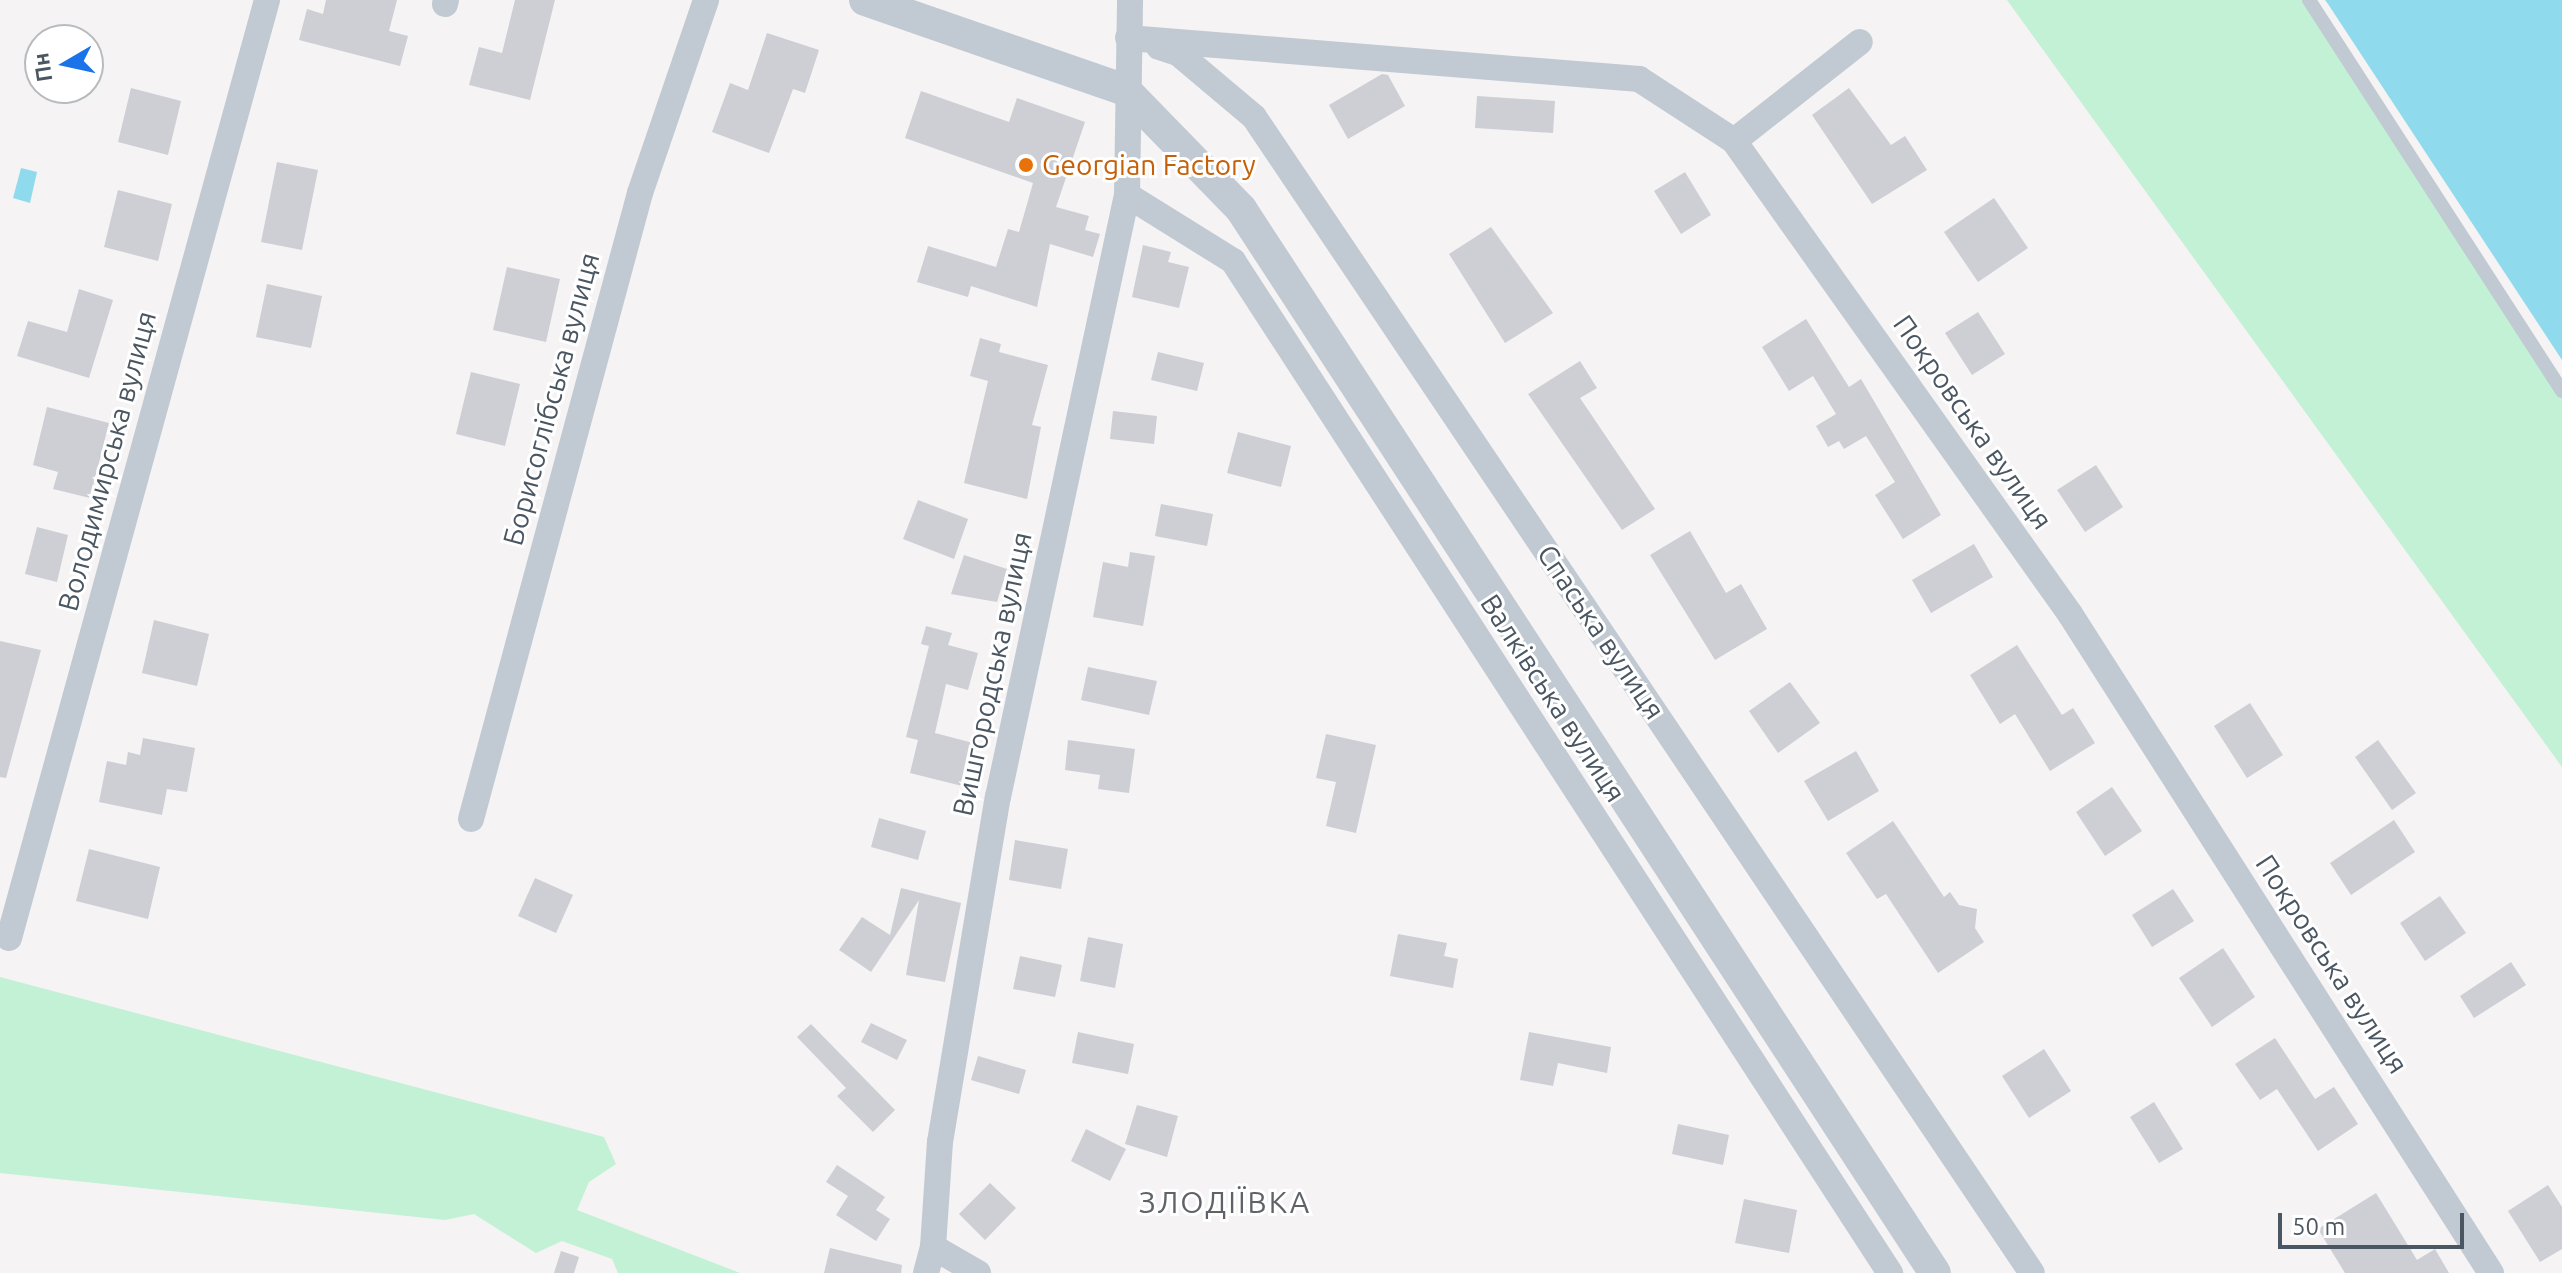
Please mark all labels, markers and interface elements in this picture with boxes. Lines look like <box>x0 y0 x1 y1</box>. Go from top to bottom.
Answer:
north arrow <box>24 24 104 104</box>
text: Пн <box>27 51 56 84</box>
place label: Georgian Factory <box>1042 148 1256 182</box>
marker: Georgian Factory <box>1017 156 1035 174</box>
street label: Борисоглібська вулиця <box>496 249 606 549</box>
street label: Володимирська вулиця <box>51 308 163 614</box>
street label: Покровська вулиця <box>1886 308 2060 536</box>
street label: Вишгородська вулиця <box>945 529 1039 819</box>
street label: Спаська вулиця <box>1530 538 1672 726</box>
street label: Валківська вулиця <box>1473 588 1633 808</box>
street label: Покровська вулиця <box>2249 848 2415 1080</box>
district label: ЗЛОДІЇВКА <box>1139 1184 1311 1220</box>
scale bar <box>2282 1197 2468 1247</box>
text: 50 m <box>2292 1213 2345 1240</box>

